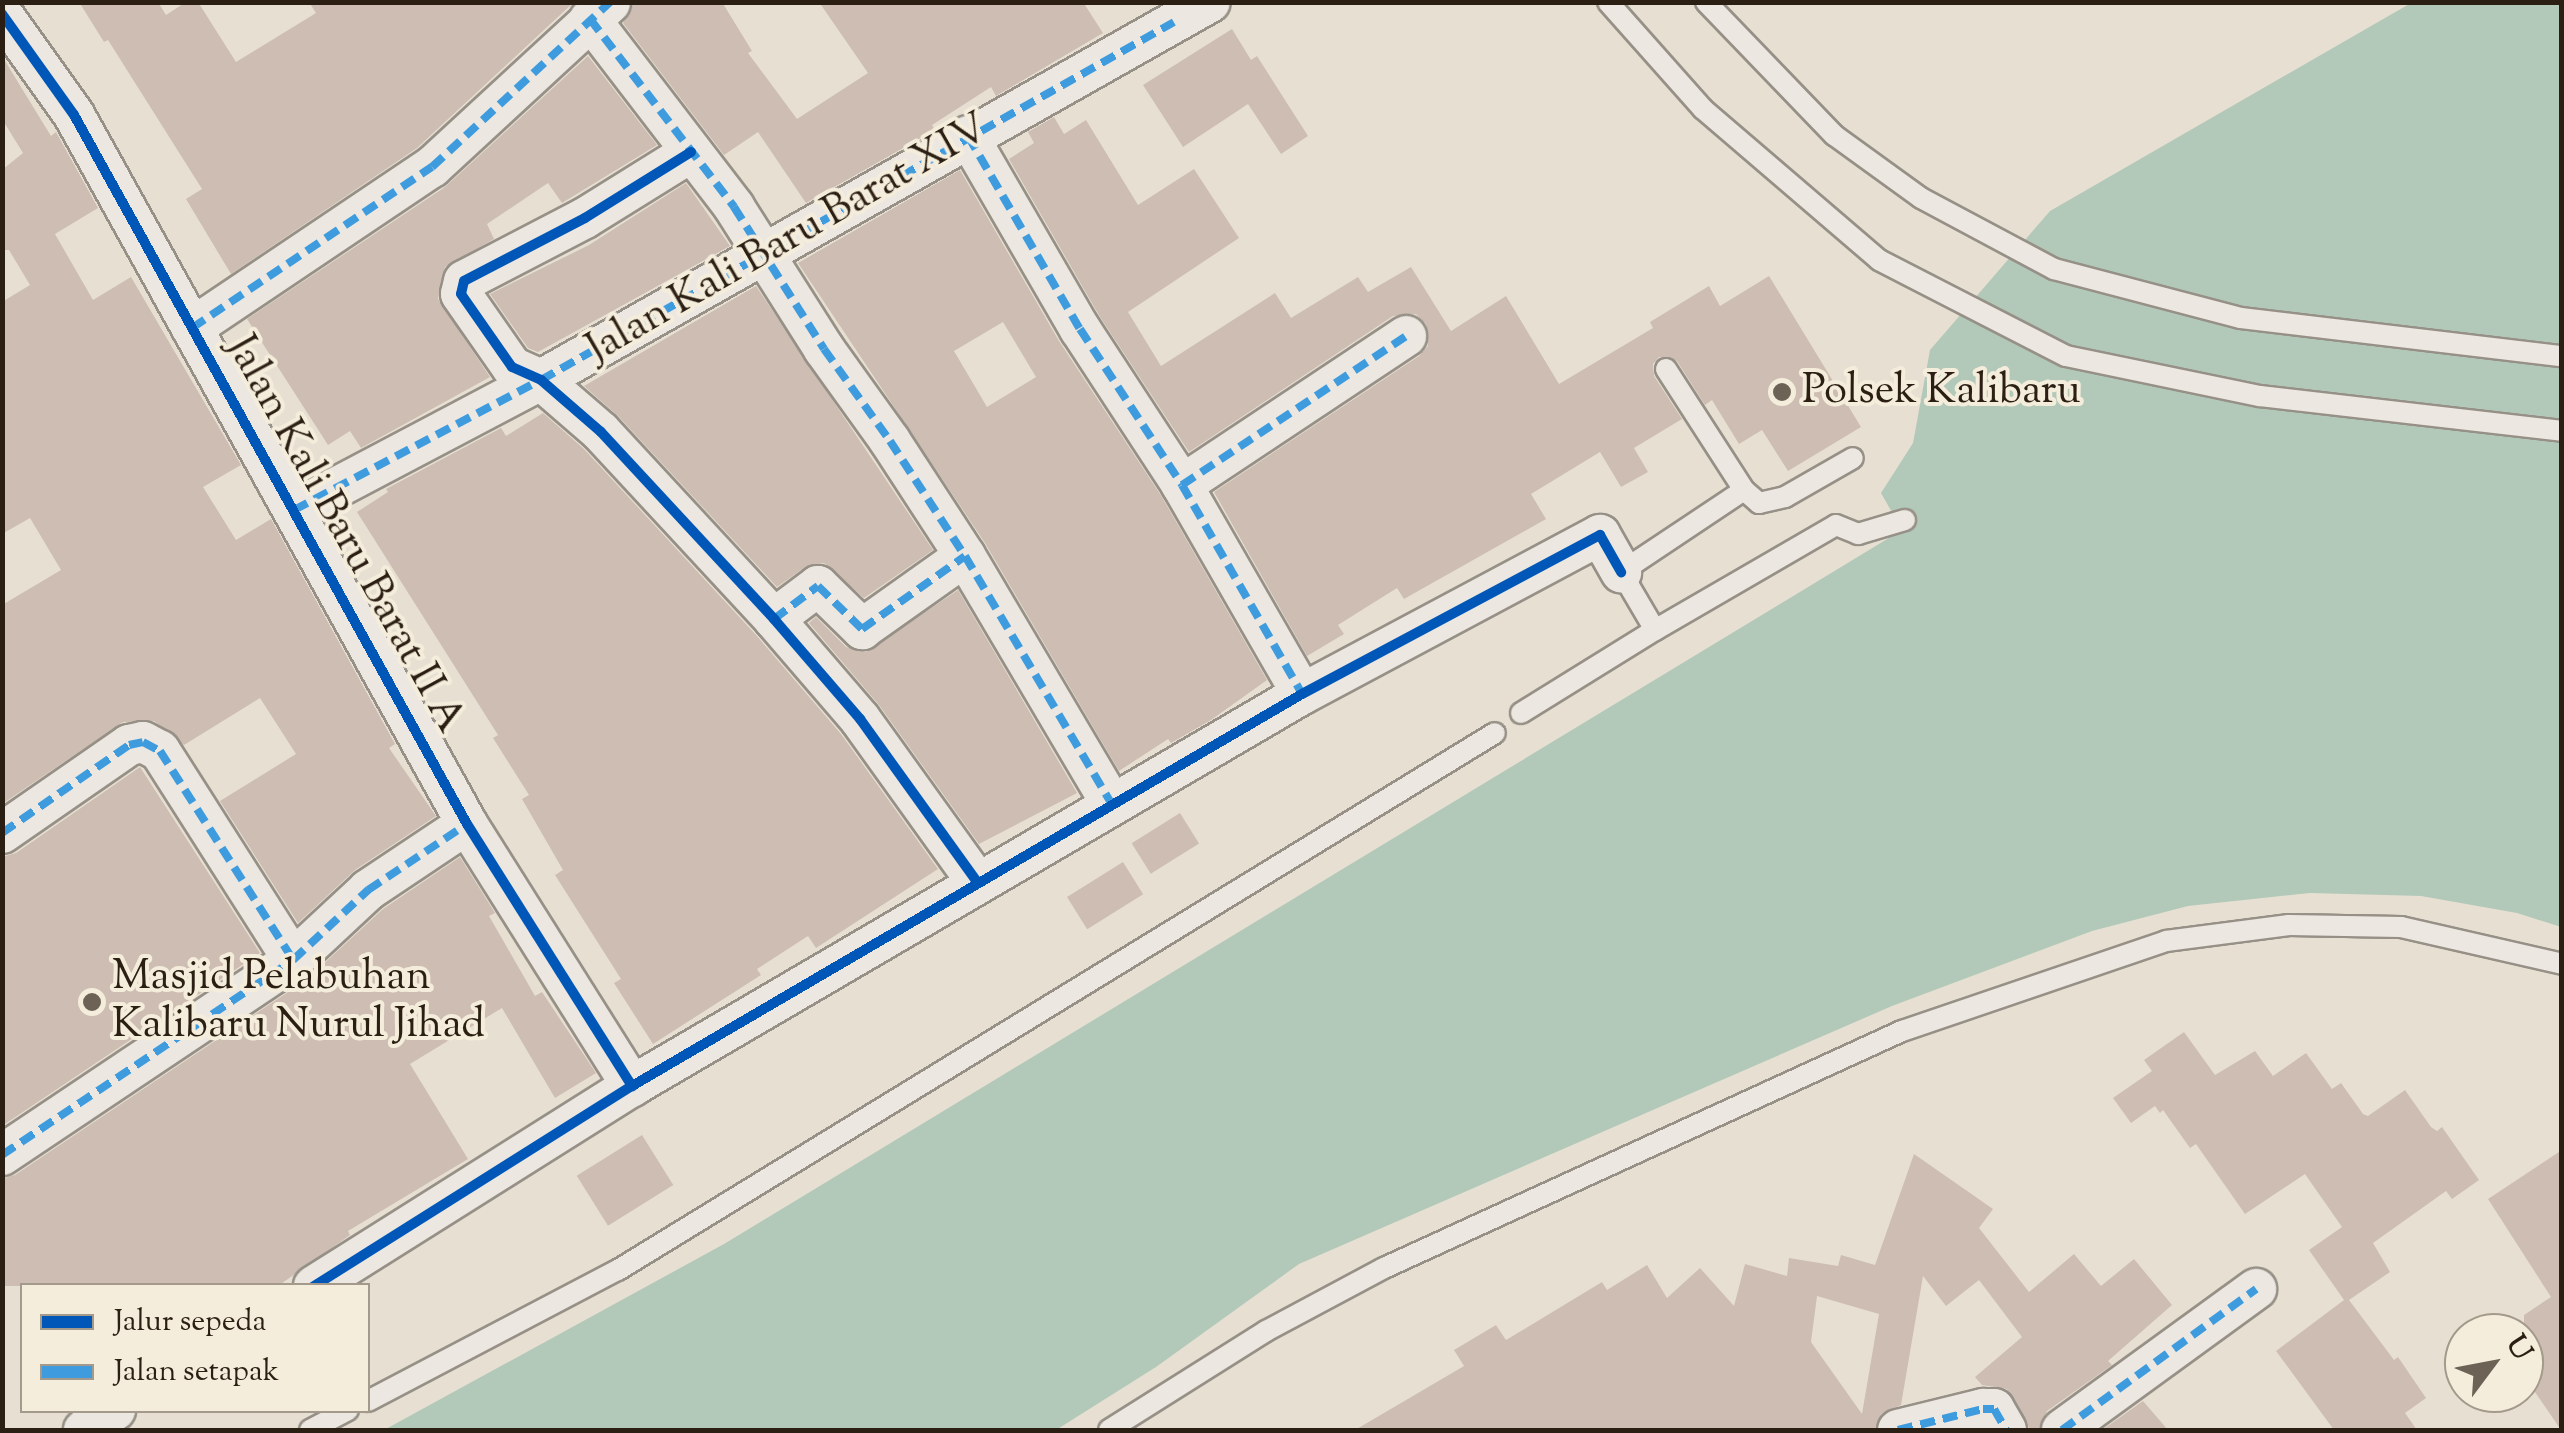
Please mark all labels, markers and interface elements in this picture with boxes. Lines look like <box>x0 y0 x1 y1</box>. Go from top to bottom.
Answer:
street label: Jalan Kali Baru Barat XIV <box>578 104 998 376</box>
street label: Jalan Kali Baru Barat II A <box>214 327 474 743</box>
place label: Polsek Kalibaru <box>1802 367 2081 417</box>
marker: Polsek Kalibaru <box>1771 381 1793 403</box>
place label: Masjid Pelabuhan Kalibaru Nurul Jihad <box>112 953 485 1052</box>
marker: Masjid Pelabuhan Kalibaru Nurul Jihad <box>81 991 103 1013</box>
legend <box>20 1283 370 1413</box>
text: Jalur sepeda <box>114 1301 266 1344</box>
north arrow <box>2444 1313 2544 1413</box>
text: U <box>2495 1328 2541 1368</box>
text: Jalan setapak <box>114 1351 279 1394</box>

